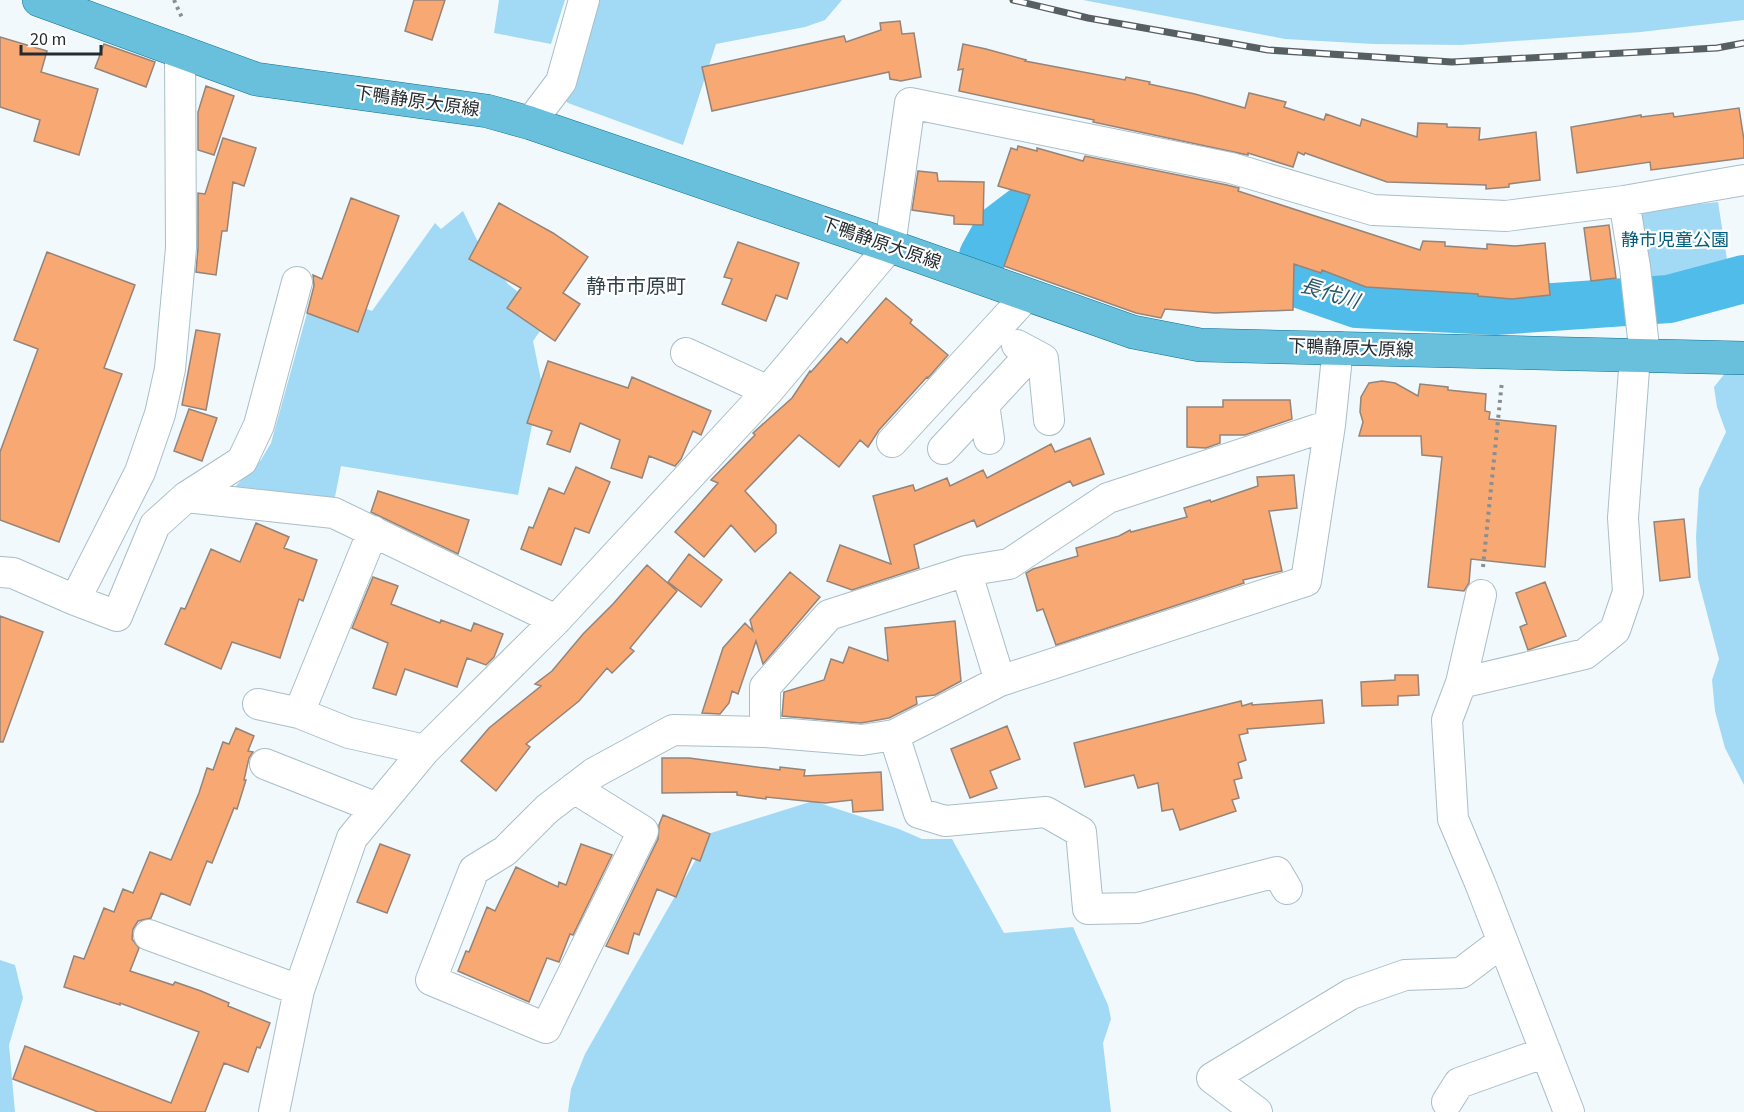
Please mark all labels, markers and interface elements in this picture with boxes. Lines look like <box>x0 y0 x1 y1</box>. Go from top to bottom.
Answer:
scale bar <box>21 18 100 56</box>
text: 20 m <box>30 27 66 52</box>
street label: 下鴨静原大原線 <box>353 80 481 123</box>
street label: 下鴨静原大原線 <box>817 211 944 276</box>
park label: 静市児童公園 <box>1621 228 1729 253</box>
water label: 長代川 <box>1297 272 1364 317</box>
district label: 静市市原町 <box>586 273 686 301</box>
street label: 下鴨静原大原線 <box>1288 334 1414 363</box>

